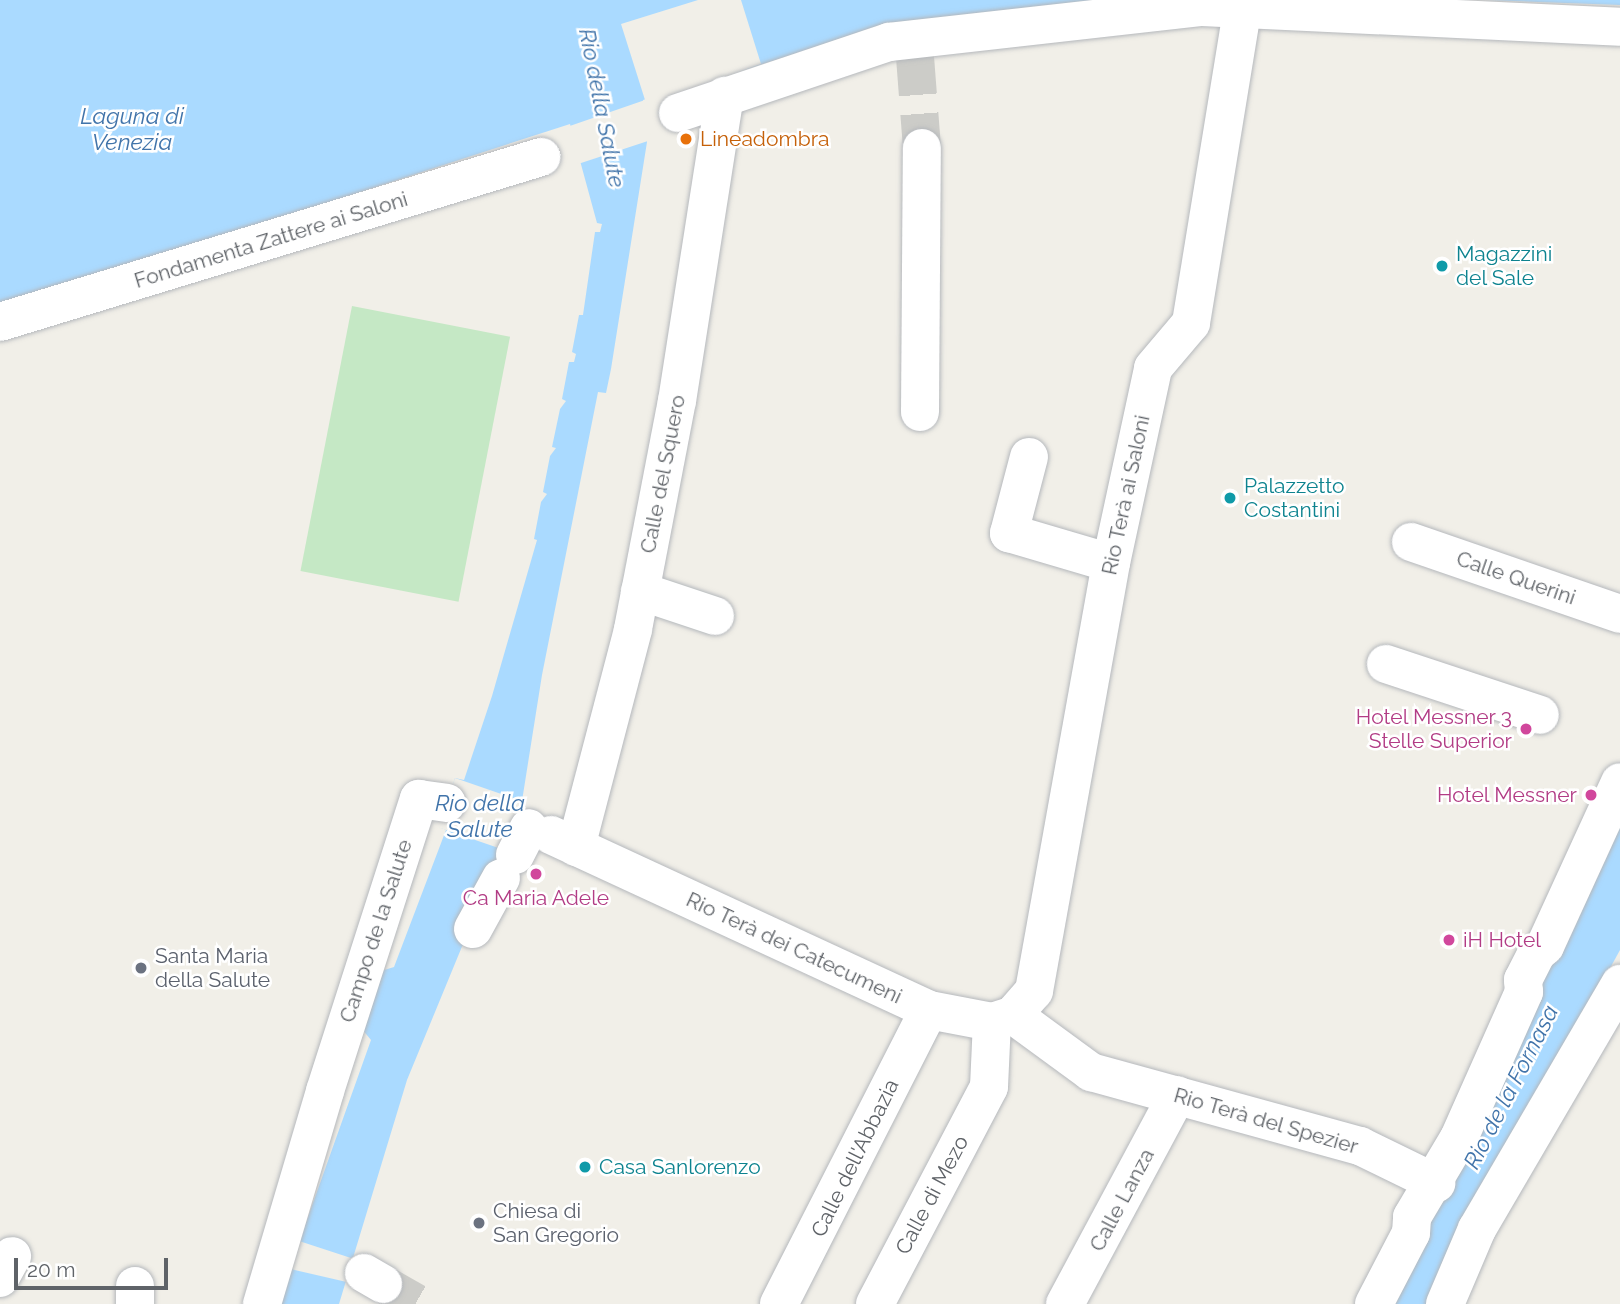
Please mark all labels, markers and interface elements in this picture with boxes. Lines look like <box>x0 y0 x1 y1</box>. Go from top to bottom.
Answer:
water label: Rio della Salute <box>573 26 631 190</box>
water label: Laguna di Venezia <box>80 102 184 156</box>
place label: Lineadombra <box>700 126 829 152</box>
marker: Lineadombra <box>678 131 694 147</box>
street label: Fondamenta Zattere ai Saloni <box>131 186 411 294</box>
place label: Magazzini del Sale <box>1456 241 1552 291</box>
marker: Magazzini del Sale <box>1434 258 1450 274</box>
street label: Calle del Squero <box>635 392 691 556</box>
street label: Rio Terà ai Saloni <box>1097 412 1155 578</box>
place label: Palazzetto Costantini <box>1244 473 1345 523</box>
marker: Palazzetto Costantini <box>1222 490 1238 506</box>
street label: Calle Querini <box>1453 546 1579 610</box>
place label: Hotel Messner 3 Stelle Superior <box>1355 704 1512 754</box>
marker: Hotel Messner 3 Stelle Superior <box>1518 721 1534 737</box>
place label: Hotel Messner <box>1436 782 1577 808</box>
marker: Hotel Messner <box>1583 787 1599 803</box>
water label: Rio della Salute <box>435 789 525 843</box>
street label: Campo de la Salute <box>335 836 417 1026</box>
marker: Ca Maria Adele <box>528 866 544 882</box>
place label: Ca Maria Adele <box>462 885 610 911</box>
street label: Rio Terà dei Catecumeni <box>682 887 906 1009</box>
place label: iH Hotel <box>1463 927 1541 953</box>
marker: iH Hotel <box>1441 932 1457 948</box>
place label: Santa Maria della Salute <box>155 943 270 993</box>
marker: Santa Maria della Salute <box>133 960 149 976</box>
water label: Rio de la Fornasa <box>1458 1001 1564 1173</box>
street label: Calle dell'Abbazia <box>806 1075 904 1241</box>
street label: Rio Terà del Spezier <box>1170 1082 1362 1160</box>
street label: Calle di Mezo <box>890 1131 974 1259</box>
street label: Calle Lanza <box>1084 1144 1160 1256</box>
place label: Casa Sanlorenzo <box>599 1154 761 1180</box>
marker: Casa Sanlorenzo <box>577 1159 593 1175</box>
place label: Chiesa di San Gregorio <box>493 1198 619 1248</box>
marker: Chiesa di San Gregorio <box>471 1215 487 1231</box>
scale bar <box>18 1244 172 1288</box>
text: 20 m <box>27 1257 75 1282</box>

